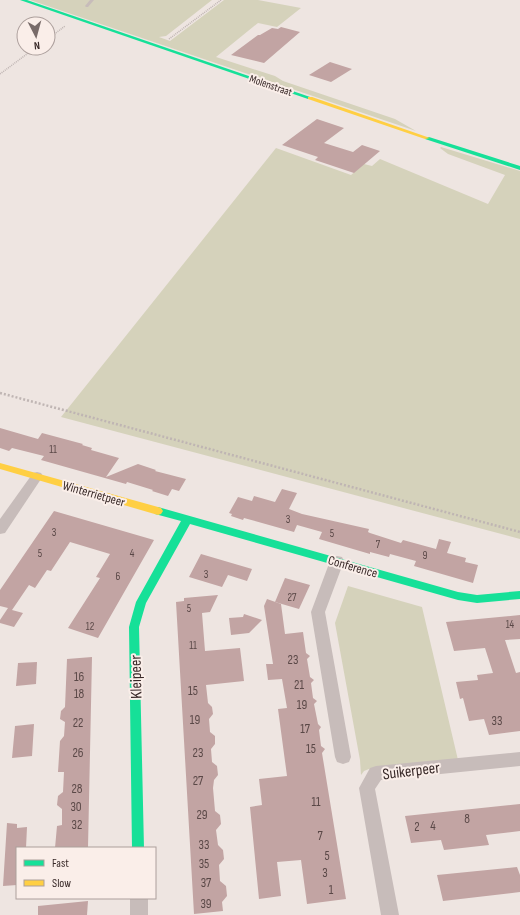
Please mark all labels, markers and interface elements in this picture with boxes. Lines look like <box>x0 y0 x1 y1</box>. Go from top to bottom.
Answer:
north arrow <box>16 16 56 56</box>
text: N <box>33 39 41 52</box>
street label: Molenstraat <box>248 72 295 99</box>
house number: 11 <box>49 443 57 456</box>
street label: Winterrietpeer <box>61 477 127 511</box>
house number: 3 <box>286 513 291 526</box>
house number: 3 <box>52 526 57 539</box>
house number: 5 <box>330 527 334 540</box>
house number: 7 <box>376 538 381 551</box>
house number: 5 <box>38 547 42 560</box>
house number: 4 <box>130 547 135 560</box>
house number: 9 <box>423 549 428 562</box>
street label: Conference <box>326 552 379 582</box>
house number: 3 <box>204 568 209 581</box>
house number: 6 <box>116 570 121 583</box>
house number: 27 <box>288 591 297 604</box>
house number: 5 <box>187 602 191 615</box>
house number: 14 <box>506 618 515 631</box>
house number: 12 <box>86 620 95 633</box>
house number: 11 <box>189 639 197 652</box>
house number: 23 <box>288 652 298 668</box>
street label: Kleipeer <box>127 655 146 699</box>
house number: 16 <box>74 669 84 685</box>
house number: 21 <box>294 677 304 693</box>
house number: 15 <box>188 683 198 699</box>
house number: 18 <box>74 686 84 702</box>
house number: 19 <box>297 697 307 713</box>
house number: 19 <box>190 712 200 728</box>
house number: 33 <box>492 713 502 729</box>
house number: 22 <box>73 715 83 731</box>
house number: 17 <box>300 721 311 737</box>
house number: 15 <box>306 741 316 757</box>
house number: 26 <box>72 745 84 761</box>
house number: 23 <box>193 745 203 761</box>
street label: Suikerpeer <box>381 759 441 784</box>
house number: 27 <box>193 773 204 789</box>
house number: 28 <box>71 781 83 797</box>
house number: 11 <box>311 794 321 810</box>
house number: 30 <box>70 799 82 815</box>
house number: 29 <box>196 807 208 823</box>
house number: 8 <box>464 811 470 827</box>
house number: 32 <box>72 817 82 833</box>
house number: 4 <box>430 818 436 834</box>
house number: 2 <box>414 819 420 835</box>
house number: 7 <box>317 828 323 844</box>
house number: 33 <box>199 837 209 853</box>
legend <box>16 847 156 899</box>
house number: 5 <box>324 848 330 864</box>
text: Fast <box>52 856 69 871</box>
house number: 35 <box>199 856 209 872</box>
house number: 3 <box>322 865 328 881</box>
house number: 37 <box>201 875 212 891</box>
text: Slow <box>52 876 71 891</box>
house number: 1 <box>329 882 334 898</box>
house number: 39 <box>200 896 212 912</box>

